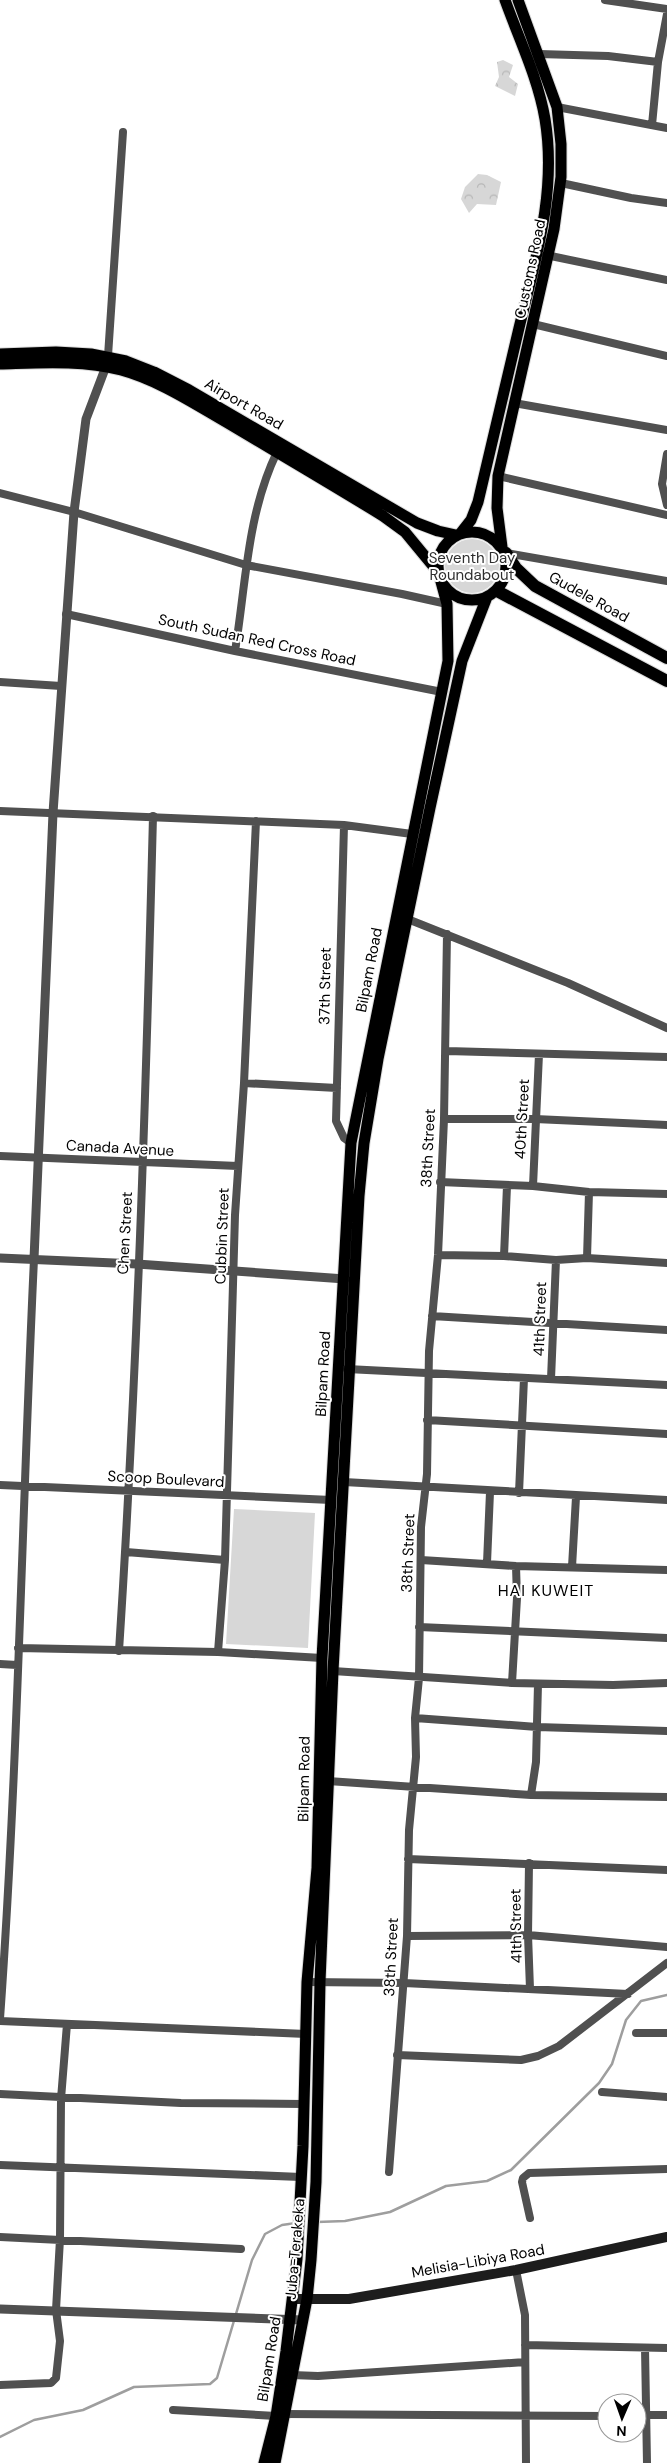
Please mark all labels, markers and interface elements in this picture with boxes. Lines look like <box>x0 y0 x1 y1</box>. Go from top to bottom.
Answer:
street label: Customs Road <box>510 218 550 320</box>
street label: Airport Road <box>201 373 287 435</box>
park label: Seventh Day Roundabout <box>429 548 516 585</box>
street label: Gudele Road <box>545 567 633 627</box>
street label: South Sudan Red Cross Road <box>156 609 358 671</box>
street label: Bilpam Road <box>351 926 387 1014</box>
street label: 37th Street <box>314 947 336 1025</box>
street label: 40th Street <box>510 1078 534 1160</box>
street label: 38th Street <box>416 1108 440 1188</box>
street label: Canada Avenue <box>65 1135 175 1161</box>
street label: Cubbin Street <box>210 1187 234 1285</box>
street label: Chen Street <box>113 1191 137 1275</box>
street label: 41th Street <box>529 1281 551 1357</box>
street label: Bilpam Road <box>311 1331 335 1417</box>
street label: Scoop Boulevard <box>107 1466 225 1492</box>
street label: 38th Street <box>397 1513 419 1593</box>
district label: HAI KUWEIT <box>498 1580 594 1601</box>
street label: Bilpam Road <box>293 1736 315 1822</box>
street label: 41th Street <box>505 1888 527 1964</box>
street label: 38th Street <box>379 1917 403 1997</box>
street label: Juba-Terakeka <box>281 2198 309 2300</box>
street label: Melisia-Libiya Road <box>410 2239 546 2283</box>
street label: Bilpam Road <box>252 2315 286 2403</box>
north arrow <box>597 2393 647 2443</box>
text: N <box>616 2422 627 2440</box>

